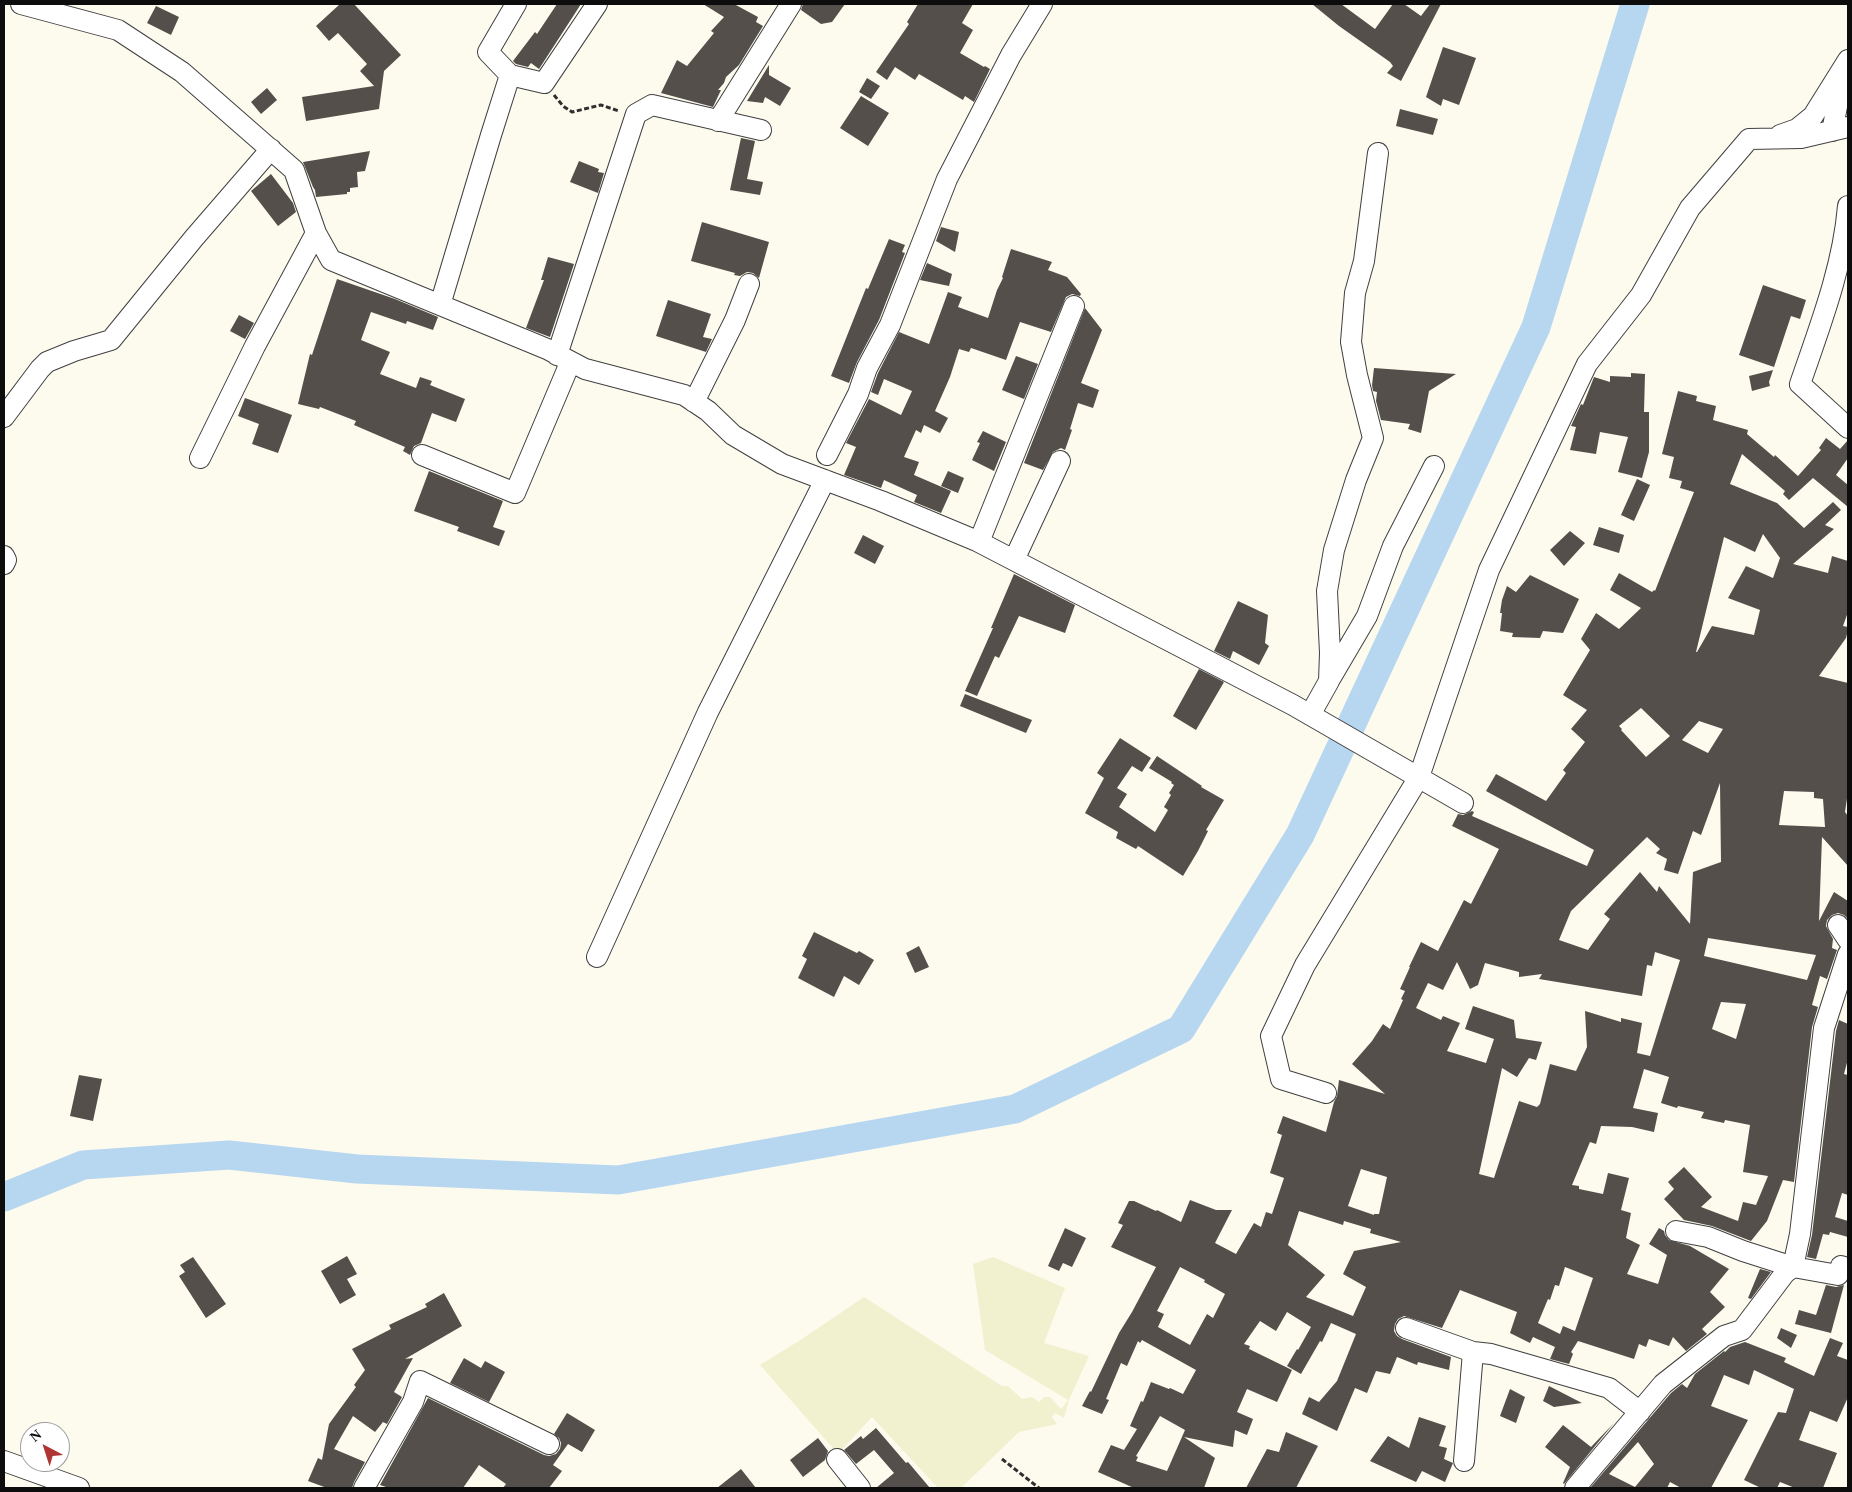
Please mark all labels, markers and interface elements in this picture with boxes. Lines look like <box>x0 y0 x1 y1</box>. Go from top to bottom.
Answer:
north arrow <box>20 1422 70 1472</box>
text: N <box>27 1427 44 1445</box>

